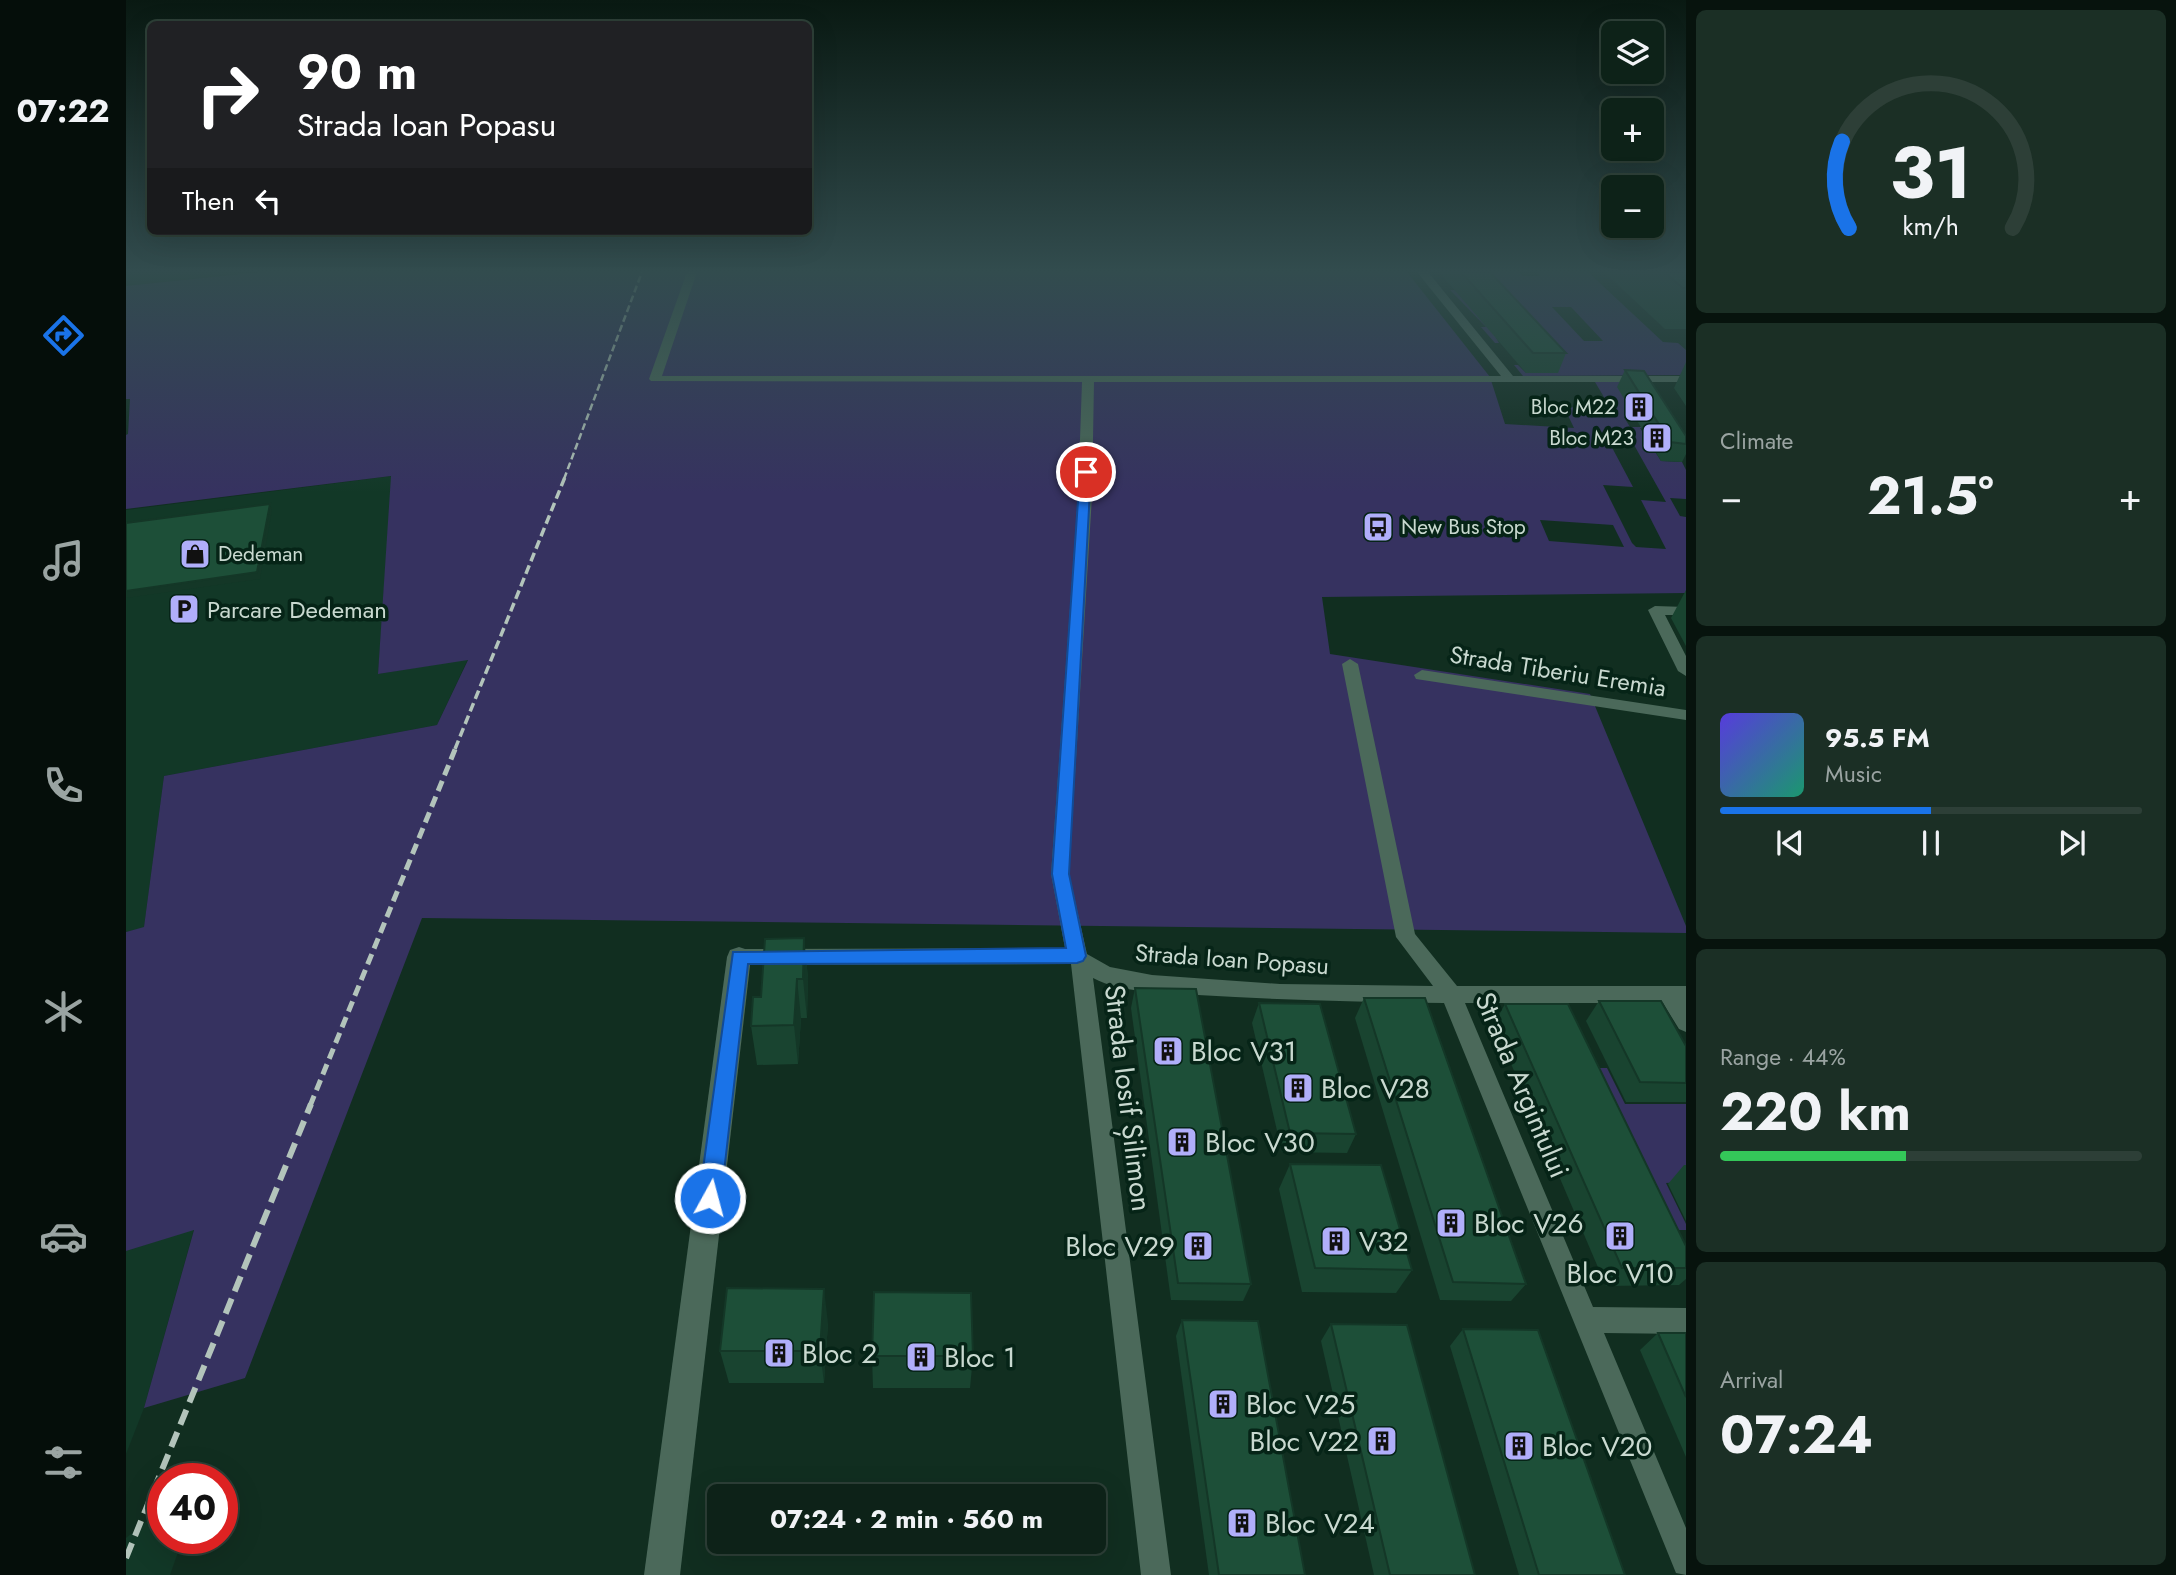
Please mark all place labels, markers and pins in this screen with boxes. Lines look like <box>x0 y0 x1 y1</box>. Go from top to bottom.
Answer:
building icon: Bloc M22 <box>1622 390 1656 424</box>
place label: Bloc M22 <box>1531 392 1616 422</box>
building icon: Bloc M23 <box>1640 421 1674 455</box>
place label: Bloc M23 <box>1549 423 1634 453</box>
pin <box>1056 442 1116 502</box>
bus stop icon: New Bus Stop <box>1361 510 1395 544</box>
place label: New Bus Stop <box>1401 512 1526 542</box>
shop icon: Dedeman <box>178 537 212 571</box>
place label: Dedeman <box>218 539 303 569</box>
parking icon: Parcare Dedeman <box>167 592 201 626</box>
place label: Parcare Dedeman <box>207 592 387 627</box>
place label: Bloc V31 <box>1191 1031 1297 1072</box>
building icon: Bloc V31 <box>1151 1034 1185 1068</box>
place label: Bloc V28 <box>1321 1068 1430 1109</box>
building icon: Bloc V28 <box>1281 1071 1315 1105</box>
place label: Bloc V30 <box>1205 1122 1315 1163</box>
building icon: Bloc V30 <box>1165 1125 1199 1159</box>
place label: Bloc V26 <box>1474 1203 1584 1244</box>
building icon: Bloc V26 <box>1434 1206 1468 1240</box>
building icon: Bloc V10 <box>1603 1219 1637 1253</box>
place label: V32 <box>1359 1221 1409 1262</box>
building icon: V32 <box>1319 1224 1353 1258</box>
place label: Bloc V29 <box>1065 1226 1175 1267</box>
building icon: Bloc V29 <box>1181 1229 1215 1263</box>
place label: Bloc V10 <box>1566 1253 1674 1294</box>
place label: Bloc 2 <box>802 1333 877 1374</box>
building icon: Bloc 2 <box>762 1336 796 1370</box>
place label: Bloc 1 <box>944 1337 1016 1378</box>
building icon: Bloc 1 <box>904 1340 938 1374</box>
place label: Bloc V25 <box>1246 1384 1355 1425</box>
building icon: Bloc V25 <box>1206 1387 1240 1421</box>
place label: Bloc V22 <box>1250 1421 1359 1462</box>
building icon: Bloc V22 <box>1365 1424 1399 1458</box>
place label: Bloc V20 <box>1542 1426 1652 1467</box>
building icon: Bloc V20 <box>1502 1429 1536 1463</box>
place label: Bloc V24 <box>1265 1503 1375 1544</box>
building icon: Bloc V24 <box>1225 1506 1259 1540</box>

